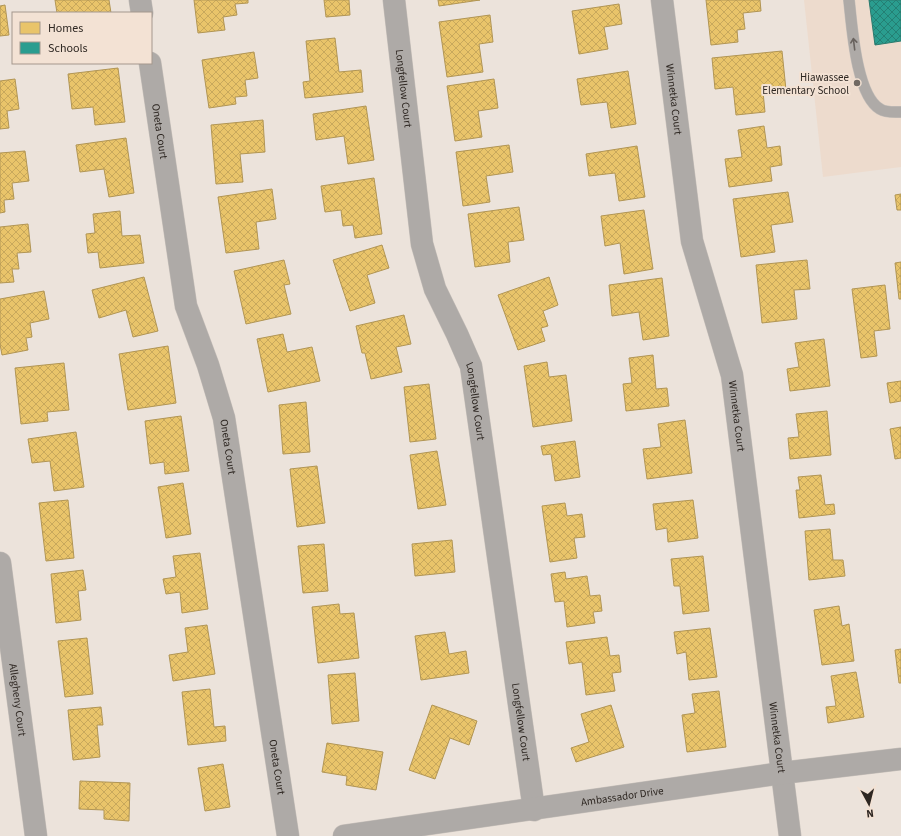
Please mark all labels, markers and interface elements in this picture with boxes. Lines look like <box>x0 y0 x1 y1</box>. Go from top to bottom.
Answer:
legend <box>12 12 152 64</box>
text: Homes <box>48 20 83 37</box>
one-way arrow <box>851 38 858 51</box>
text: Schools <box>48 40 88 57</box>
street label: Longfellow Court <box>392 48 416 129</box>
street label: Winnetka Court <box>663 63 686 136</box>
place label: Hiawassee Elementary School <box>762 70 850 98</box>
marker: Hiawassee Elementary School <box>852 78 862 88</box>
street label: Oneta Court <box>149 103 172 160</box>
street label: Longfellow Court <box>463 359 489 442</box>
street label: Winnetka Court <box>725 380 749 453</box>
street label: Oneta Court <box>217 418 240 476</box>
street label: Allegheny Court <box>6 663 30 737</box>
street label: Longfellow Court <box>509 682 535 762</box>
street label: Winnetka Court <box>766 701 790 774</box>
street label: Oneta Court <box>266 738 289 796</box>
street label: Ambassador Drive <box>580 783 665 809</box>
north arrow <box>849 784 889 824</box>
text: N <box>866 806 875 821</box>

